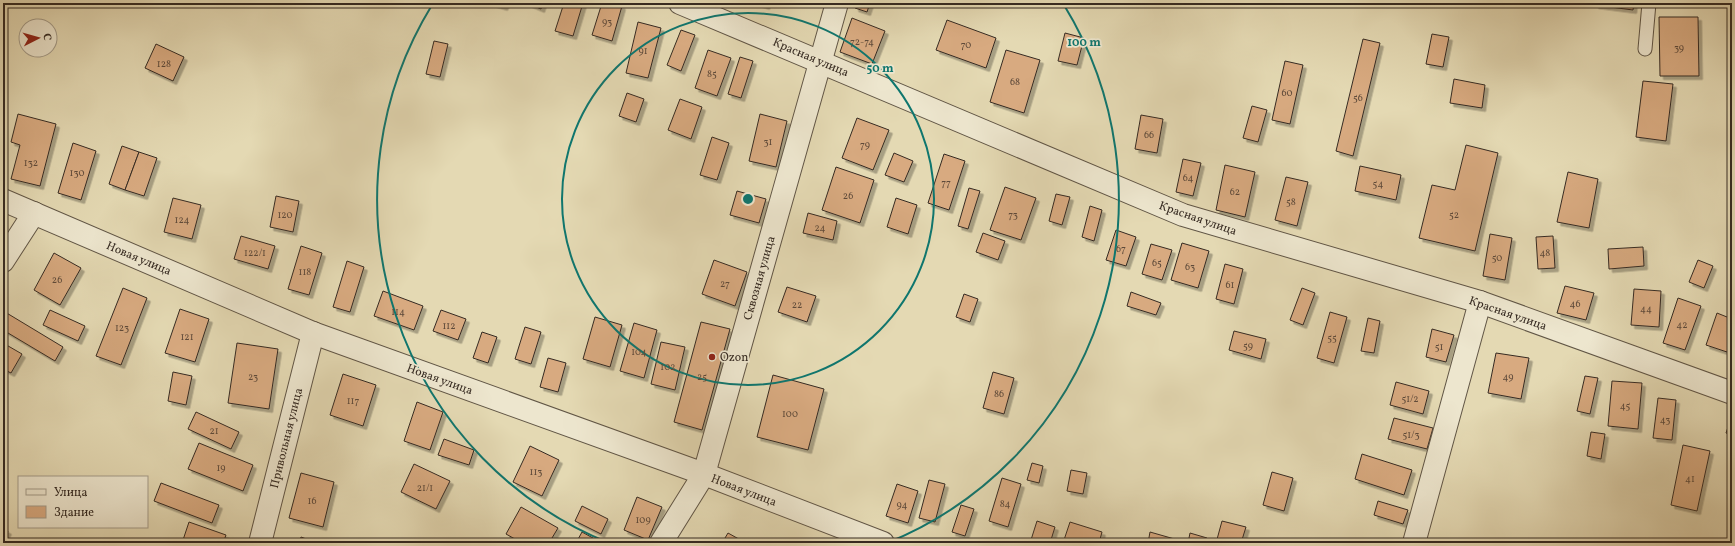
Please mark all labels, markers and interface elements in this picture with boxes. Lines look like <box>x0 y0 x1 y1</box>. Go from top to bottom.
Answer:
house number: 93 <box>602 15 612 29</box>
north arrow <box>18 18 58 58</box>
text: С <box>39 33 54 41</box>
street label: Красная улица <box>770 35 851 81</box>
house number: 72-74 <box>850 35 874 49</box>
text: 100 m <box>1067 35 1101 51</box>
house number: 70 <box>961 38 971 52</box>
house number: 39 <box>1674 41 1684 55</box>
house number: 91 <box>638 44 648 58</box>
house number: 128 <box>157 57 171 71</box>
text: 50 m <box>866 61 894 77</box>
house number: 85 <box>707 67 717 81</box>
house number: 68 <box>1010 75 1020 89</box>
house number: 60 <box>1281 86 1293 100</box>
house number: 56 <box>1353 91 1363 105</box>
house number: 66 <box>1144 128 1154 142</box>
house number: 31 <box>763 135 773 149</box>
house number: 79 <box>860 138 870 152</box>
house number: 132 <box>24 156 38 170</box>
house number: 130 <box>70 166 84 180</box>
house number: 64 <box>1183 171 1193 185</box>
house number: 77 <box>941 176 951 190</box>
house number: 54 <box>1373 177 1383 191</box>
house number: 62 <box>1230 185 1240 199</box>
house number: 26 <box>843 189 853 203</box>
centre of rings <box>741 192 755 206</box>
house number: 58 <box>1286 195 1296 209</box>
street label: Красная улица <box>1157 198 1239 240</box>
house number: 120 <box>277 208 293 222</box>
house number: 73 <box>1008 208 1018 222</box>
house number: 52 <box>1449 208 1459 222</box>
house number: 124 <box>175 213 189 227</box>
house number: 24 <box>814 221 826 235</box>
street label: Сквозная улица <box>740 234 780 322</box>
street label: Новая улица <box>104 238 174 280</box>
house number: 67 <box>1116 242 1126 256</box>
house number: 122/1 <box>244 246 266 260</box>
house number: 48 <box>1540 246 1550 260</box>
house number: 50 <box>1492 251 1502 265</box>
house number: 65 <box>1152 256 1162 270</box>
house number: 63 <box>1185 260 1195 274</box>
house number: 118 <box>299 265 311 279</box>
house number: 26 <box>52 273 62 287</box>
house number: 27 <box>720 277 730 291</box>
house number: 61 <box>1226 278 1235 292</box>
street label: Красная улица <box>1467 293 1549 335</box>
house number: 46 <box>1570 297 1580 311</box>
house number: 22 <box>792 298 802 312</box>
house number: 44 <box>1640 302 1652 316</box>
house number: 114 <box>391 305 405 319</box>
house number: 42 <box>1676 318 1688 332</box>
house number: 112 <box>442 319 456 333</box>
house number: 123 <box>115 321 129 335</box>
house number: 121 <box>180 330 194 344</box>
house number: 55 <box>1327 331 1337 345</box>
house number: 59 <box>1243 339 1253 353</box>
house number: 51 <box>1435 340 1443 354</box>
house number: 104 <box>631 345 647 359</box>
place label: Ozon <box>720 350 748 366</box>
marker: Ozon <box>707 352 717 362</box>
house number: 102 <box>660 360 676 374</box>
street label: Новая улица <box>404 361 475 399</box>
house number: 23 <box>248 370 258 384</box>
house number: 25 <box>697 370 707 384</box>
house number: 49 <box>1503 370 1513 384</box>
street label: Привольная улица <box>267 386 307 490</box>
house number: 86 <box>994 387 1004 401</box>
house number: 51/2 <box>1401 392 1419 406</box>
house number: 117 <box>347 394 359 408</box>
house number: 45 <box>1620 399 1630 413</box>
house number: 100 <box>782 407 798 421</box>
house number: 43 <box>1660 413 1670 427</box>
house number: 21 <box>209 424 219 438</box>
house number: 51/3 <box>1402 428 1420 442</box>
house number: 19 <box>216 461 226 475</box>
house number: 113 <box>530 465 542 479</box>
street label: Новая улица <box>708 471 779 511</box>
house number: 41 <box>1685 472 1695 486</box>
legend <box>18 476 148 528</box>
house number: 21/1 <box>417 481 433 495</box>
text: Улица <box>54 485 87 501</box>
house number: 16 <box>308 494 316 508</box>
house number: 84 <box>1000 497 1010 511</box>
house number: 94 <box>897 498 907 512</box>
text: Здание <box>54 505 94 521</box>
house number: 109 <box>635 513 651 527</box>

